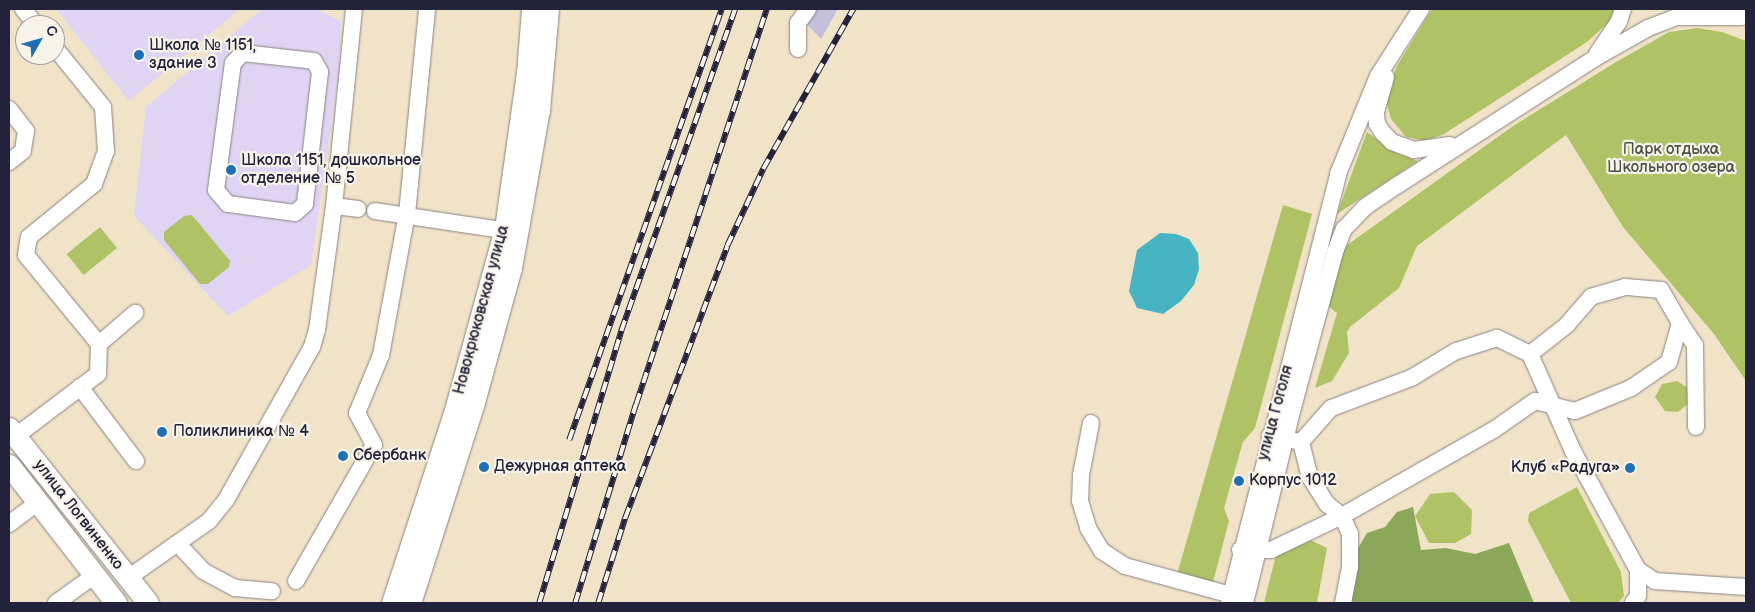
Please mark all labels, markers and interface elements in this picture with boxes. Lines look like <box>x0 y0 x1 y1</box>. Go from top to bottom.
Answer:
north arrow <box>15 15 65 65</box>
text: С <box>42 22 61 40</box>
place label: Школа № 1151, здание 3 <box>149 36 256 74</box>
marker: Школа № 1151, здание 3 <box>133 49 145 61</box>
park label: Парк отдыха Школьного озера <box>1607 140 1735 178</box>
place label: Школа 1151, дошкольное отделение № 5 <box>241 151 421 189</box>
marker: Школа 1151, дошкольное отделение № 5 <box>225 164 237 176</box>
street label: Новокрюковская улица <box>450 223 514 397</box>
street label: улица Гоголя <box>1254 363 1298 463</box>
place label: Поликлиника № 4 <box>173 422 309 442</box>
marker: Поликлиника № 4 <box>155 425 169 439</box>
place label: Сбербанк <box>353 446 426 466</box>
marker: Сбербанк <box>337 450 349 462</box>
street label: улица Логвиненко <box>29 456 127 574</box>
place label: Дежурная аптека <box>494 457 626 477</box>
place label: Клуб «Радуга» <box>1511 458 1620 478</box>
marker: Дежурная аптека <box>478 461 490 473</box>
marker: Клуб «Радуга» <box>1624 462 1636 474</box>
place label: Корпус 1012 <box>1249 471 1337 491</box>
marker: Корпус 1012 <box>1233 475 1245 487</box>

